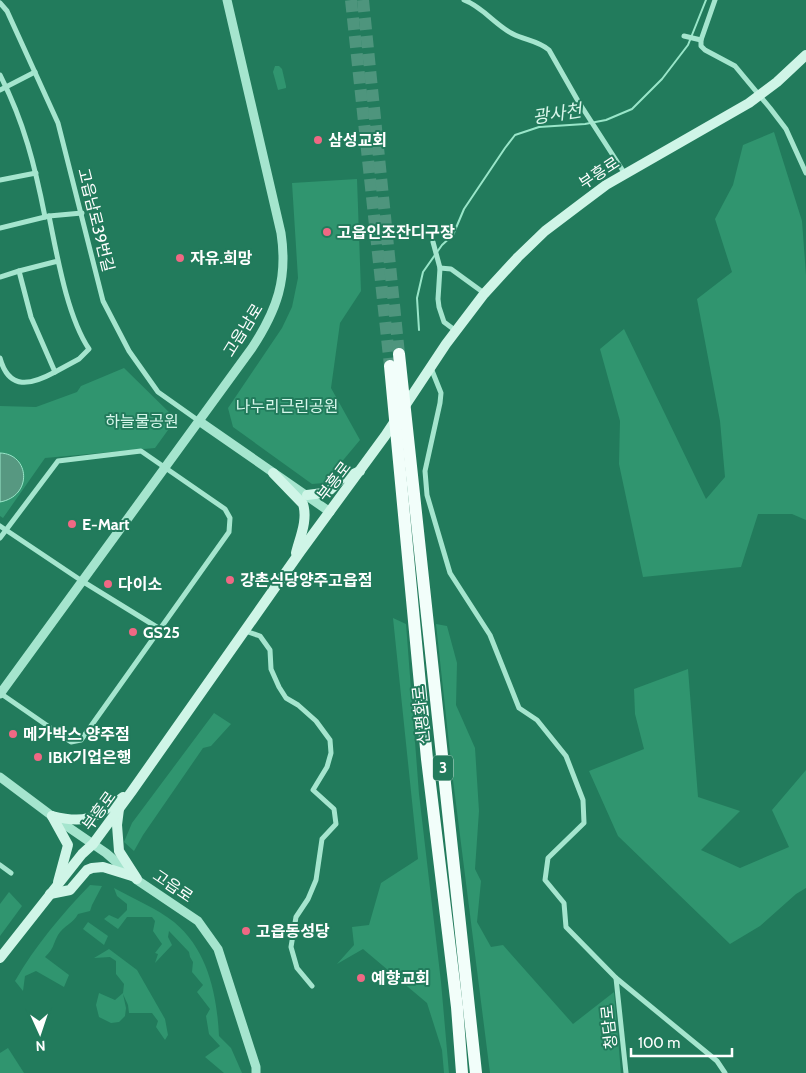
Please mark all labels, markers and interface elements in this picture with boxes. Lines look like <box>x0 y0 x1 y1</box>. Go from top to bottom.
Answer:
water label: 광사천 <box>531 99 586 129</box>
place label: 삼성교회 <box>328 131 387 150</box>
marker: 삼성교회 <box>312 134 324 146</box>
street label: 부흥로 <box>575 153 623 193</box>
street label: 고읍남로39번길 <box>74 166 118 274</box>
place label: 고읍인조잔디구장 <box>337 223 455 242</box>
marker: 고읍인조잔디구장 <box>321 226 333 238</box>
place label: 자유.희망 <box>190 249 253 268</box>
marker: 자유.희망 <box>174 252 186 264</box>
street label: 고읍남로 <box>219 300 267 360</box>
park label: 나누리근린공원 <box>235 397 339 416</box>
park label: 하늘물공원 <box>105 412 179 431</box>
street label: 부흥로 <box>313 457 355 504</box>
place label: E-Mart <box>82 515 130 534</box>
marker: E-Mart <box>66 518 78 530</box>
place label: 강촌식당양주고읍점 <box>240 571 372 590</box>
marker: 강촌식당양주고읍점 <box>224 574 236 586</box>
place label: 다이소 <box>118 575 162 594</box>
marker: 다이소 <box>102 578 114 590</box>
place label: GS25 <box>143 623 180 642</box>
marker: GS25 <box>127 626 139 638</box>
street label: 신평화로 <box>408 684 434 745</box>
place label: 메가박스 양주점 <box>23 725 130 744</box>
marker: 메가박스 양주점 <box>7 728 19 740</box>
place label: IBK기업은행 <box>48 748 131 767</box>
marker: IBK기업은행 <box>32 751 44 763</box>
road number: 3 <box>433 756 453 780</box>
street label: 부흥로 <box>78 787 120 834</box>
street label: 고읍로 <box>149 866 197 906</box>
place label: 고읍동성당 <box>256 922 330 941</box>
marker: 고읍동성당 <box>240 925 252 937</box>
place label: 예향교회 <box>371 969 430 988</box>
marker: 예향교회 <box>355 972 367 984</box>
street label: 청담로 <box>597 1004 621 1050</box>
north arrow <box>15 1008 65 1058</box>
scale bar <box>631 1026 732 1058</box>
text: 100 m <box>638 1034 680 1052</box>
text: N <box>35 1037 46 1055</box>

